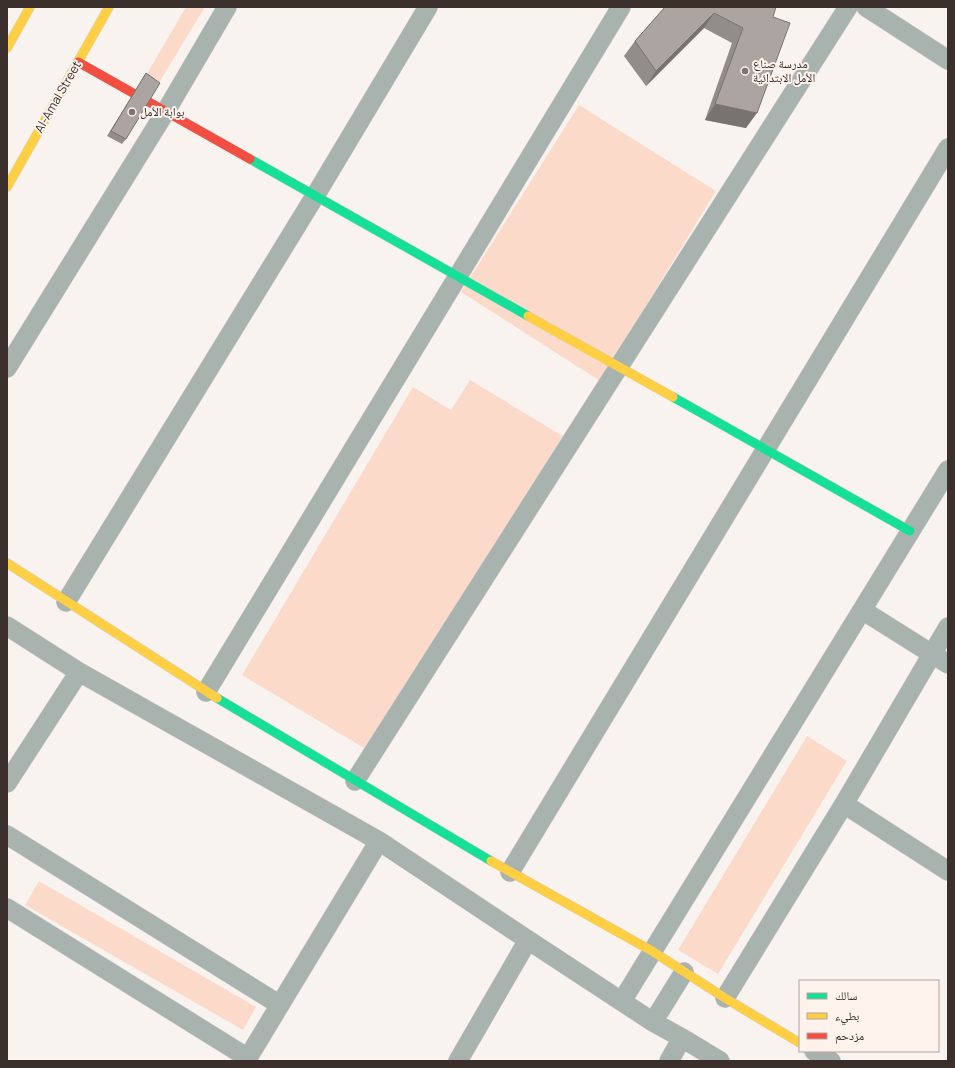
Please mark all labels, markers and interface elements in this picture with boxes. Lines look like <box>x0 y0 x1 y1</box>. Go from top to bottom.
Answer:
place label: مدرسة صناع الأمل الابتدائية <box>753 55 815 86</box>
street label: Al-Amal Street <box>30 58 85 136</box>
marker: مدرسة صناع الأمل الابتدائية <box>740 66 750 76</box>
place label: بوابة الأمل <box>140 103 185 120</box>
marker: بوابة الأمل <box>127 107 137 117</box>
legend <box>799 980 939 1052</box>
text: سالك <box>835 987 857 1004</box>
text: بطيء <box>835 1007 859 1026</box>
text: مزدحم <box>835 1027 864 1044</box>

